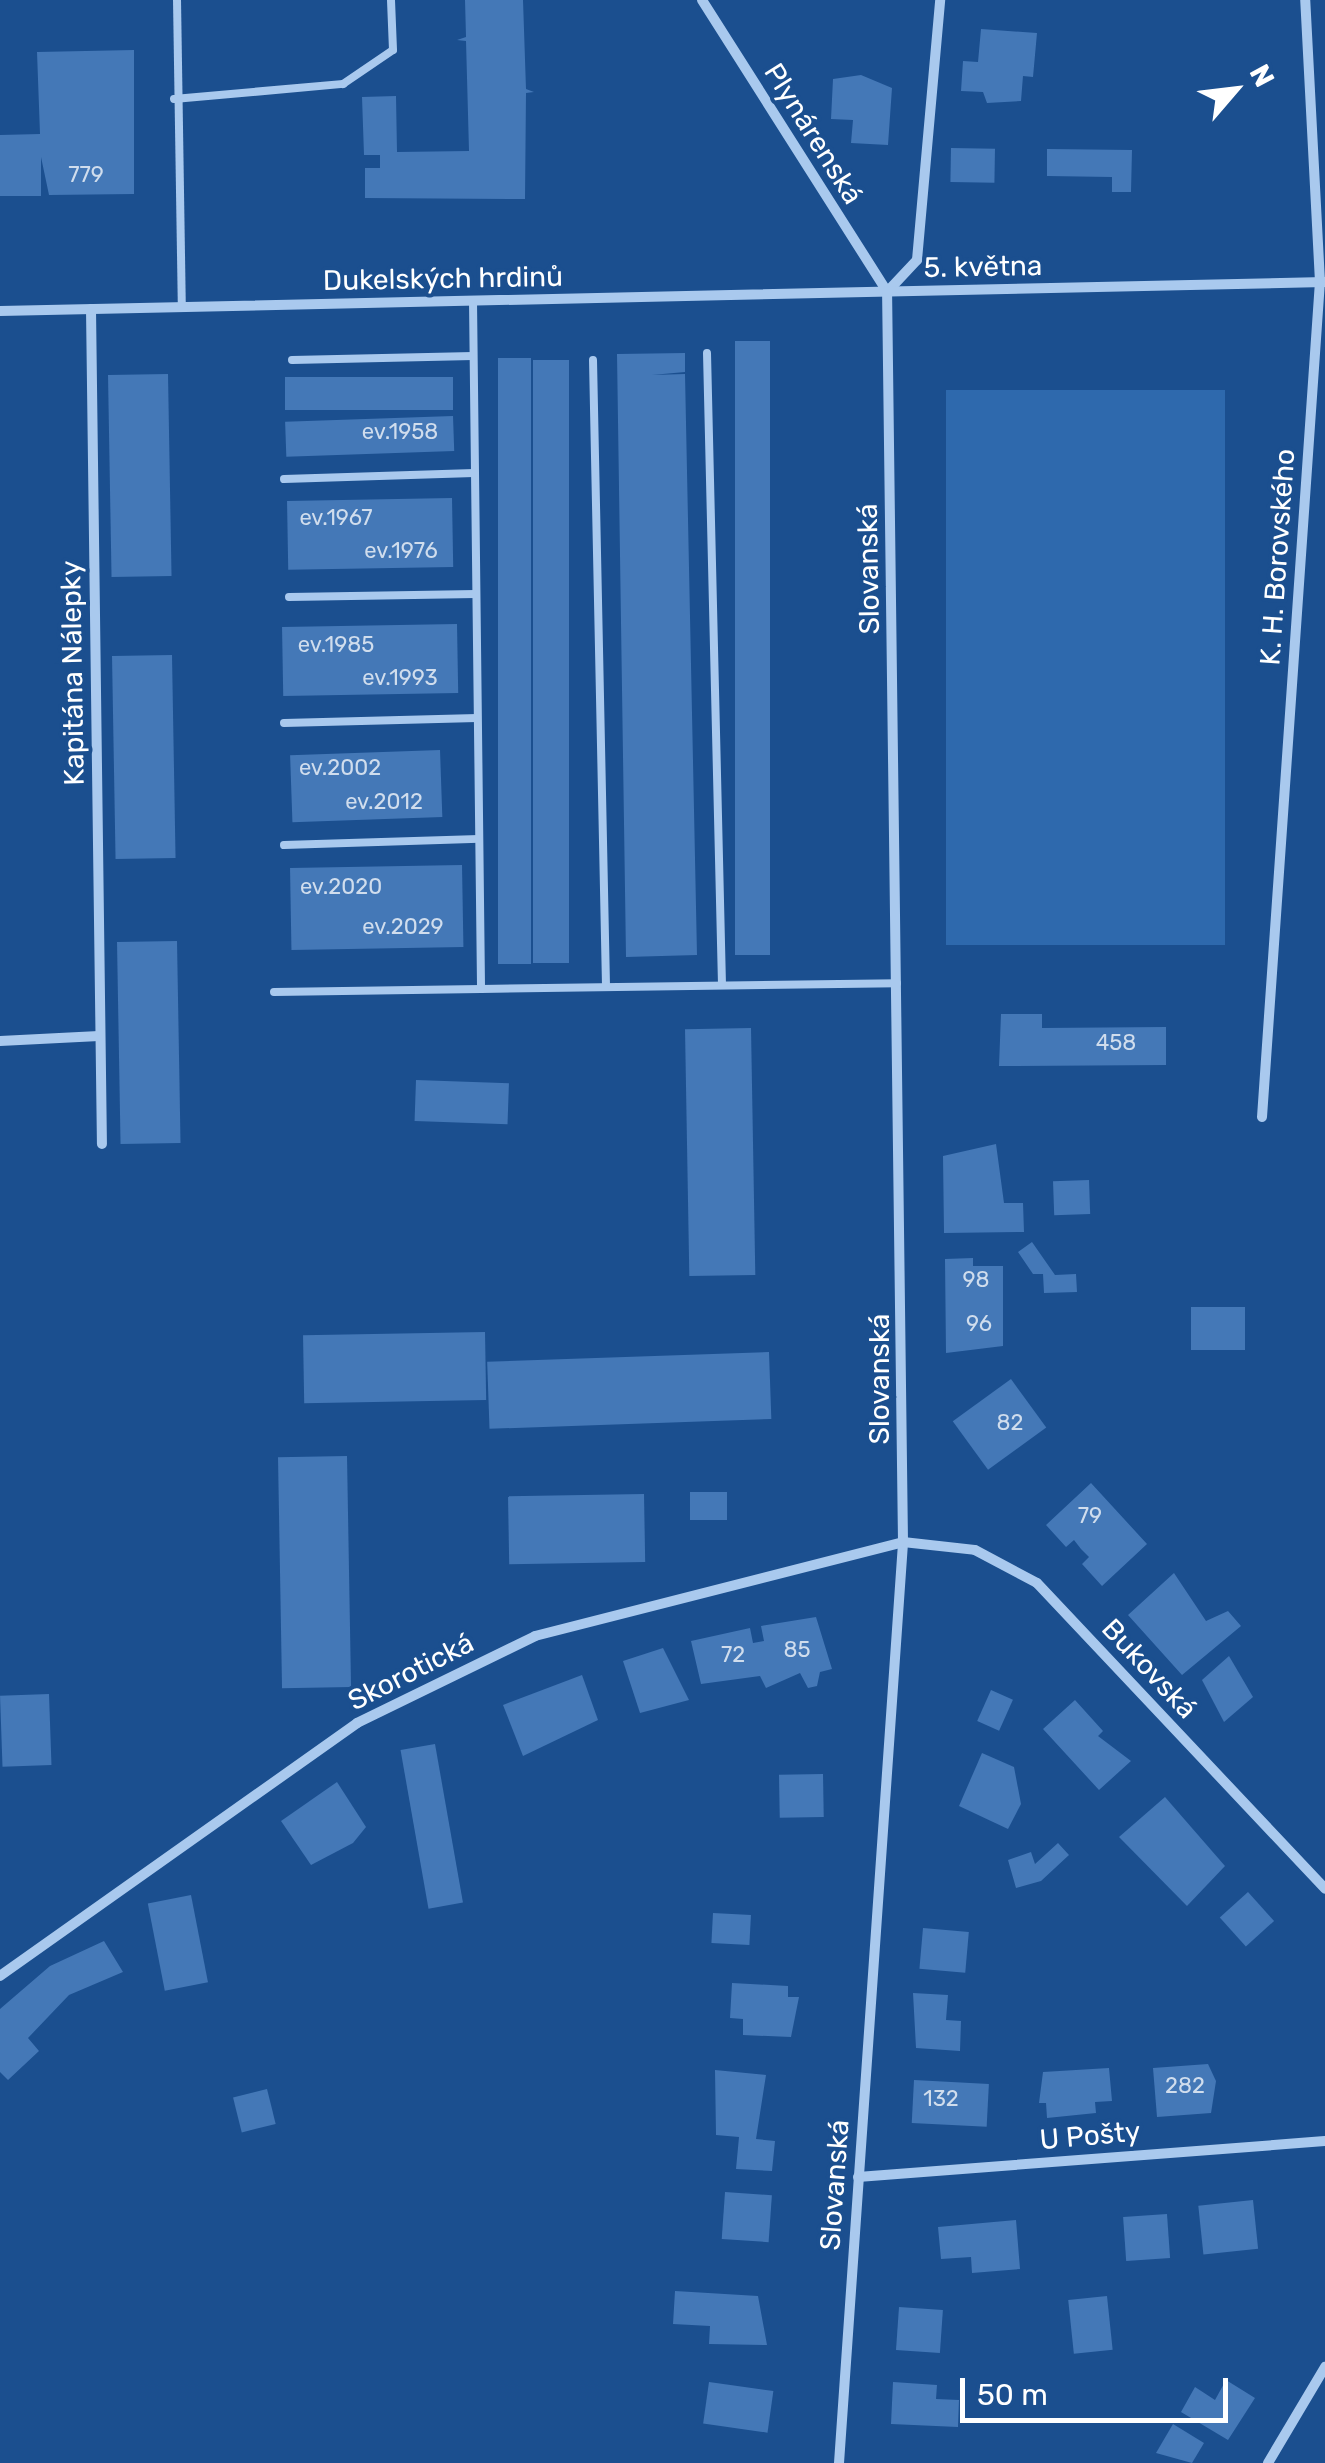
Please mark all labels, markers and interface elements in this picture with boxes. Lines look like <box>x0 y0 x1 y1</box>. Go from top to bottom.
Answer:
north arrow <box>1185 40 1285 140</box>
street label: Plynárenská <box>756 57 870 211</box>
text: N <box>1243 59 1281 92</box>
house number: 779 <box>68 162 104 188</box>
street label: 5. května <box>923 249 1043 285</box>
street label: Dukelských hrdinů <box>323 260 563 298</box>
house number: ev.1958 <box>362 419 438 445</box>
street label: K. H. Borovského <box>1254 448 1302 666</box>
street label: Slovanská <box>851 503 887 635</box>
house number: ev.1967 <box>299 505 373 531</box>
house number: ev.1976 <box>364 538 438 564</box>
street label: Kapitána Nálepky <box>54 560 92 786</box>
house number: ev.1985 <box>298 632 374 658</box>
house number: ev.1993 <box>362 665 438 691</box>
house number: ev.2002 <box>299 755 381 781</box>
house number: ev.2012 <box>345 789 423 815</box>
house number: ev.2020 <box>300 874 382 900</box>
house number: ev.2029 <box>362 914 444 940</box>
house number: 458 <box>1096 1030 1136 1056</box>
house number: 98 <box>962 1267 990 1293</box>
house number: 96 <box>966 1311 992 1337</box>
street label: Slovanská <box>863 1313 897 1445</box>
house number: 82 <box>997 1410 1023 1436</box>
house number: 79 <box>1078 1503 1102 1529</box>
street label: Bukovská <box>1094 1612 1204 1726</box>
street label: Skorotická <box>343 1626 479 1718</box>
house number: 85 <box>783 1637 811 1663</box>
house number: 72 <box>721 1642 745 1668</box>
house number: 282 <box>1165 2073 1205 2099</box>
house number: 132 <box>923 2086 959 2112</box>
street label: U Pošty <box>1038 2115 1142 2157</box>
street label: Slovanská <box>814 2118 856 2252</box>
scale bar <box>965 2358 1232 2420</box>
text: 50 m <box>977 2377 1048 2413</box>

